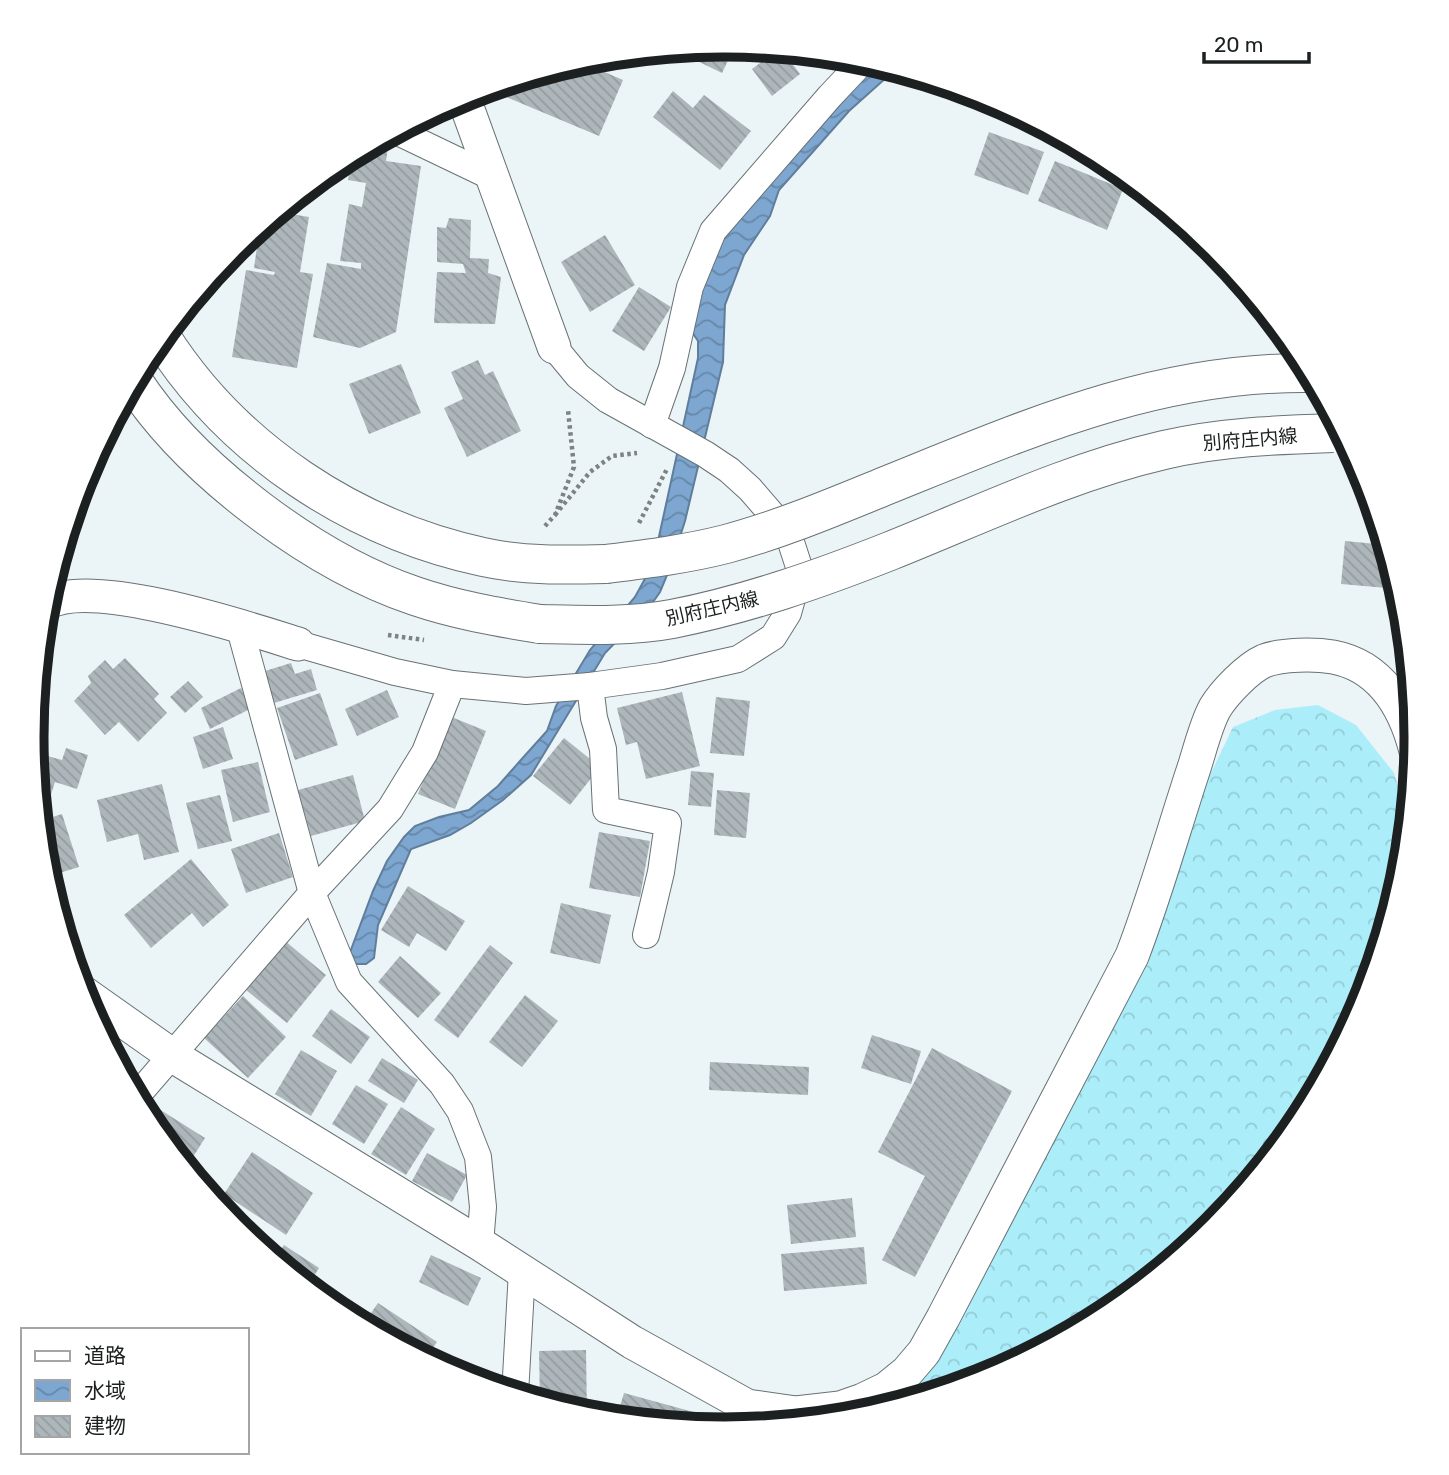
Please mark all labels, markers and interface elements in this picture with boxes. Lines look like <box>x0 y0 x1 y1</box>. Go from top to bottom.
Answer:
scale bar <box>1204 21 1309 65</box>
text: 20 m <box>1214 32 1263 57</box>
street label: 別府庄内線 <box>1202 424 1298 455</box>
street label: 別府庄内線 <box>663 587 761 630</box>
legend <box>21 1328 248 1454</box>
text: 道路 <box>84 1343 126 1368</box>
text: 水域 <box>84 1378 126 1403</box>
text: 建物 <box>84 1413 126 1438</box>

